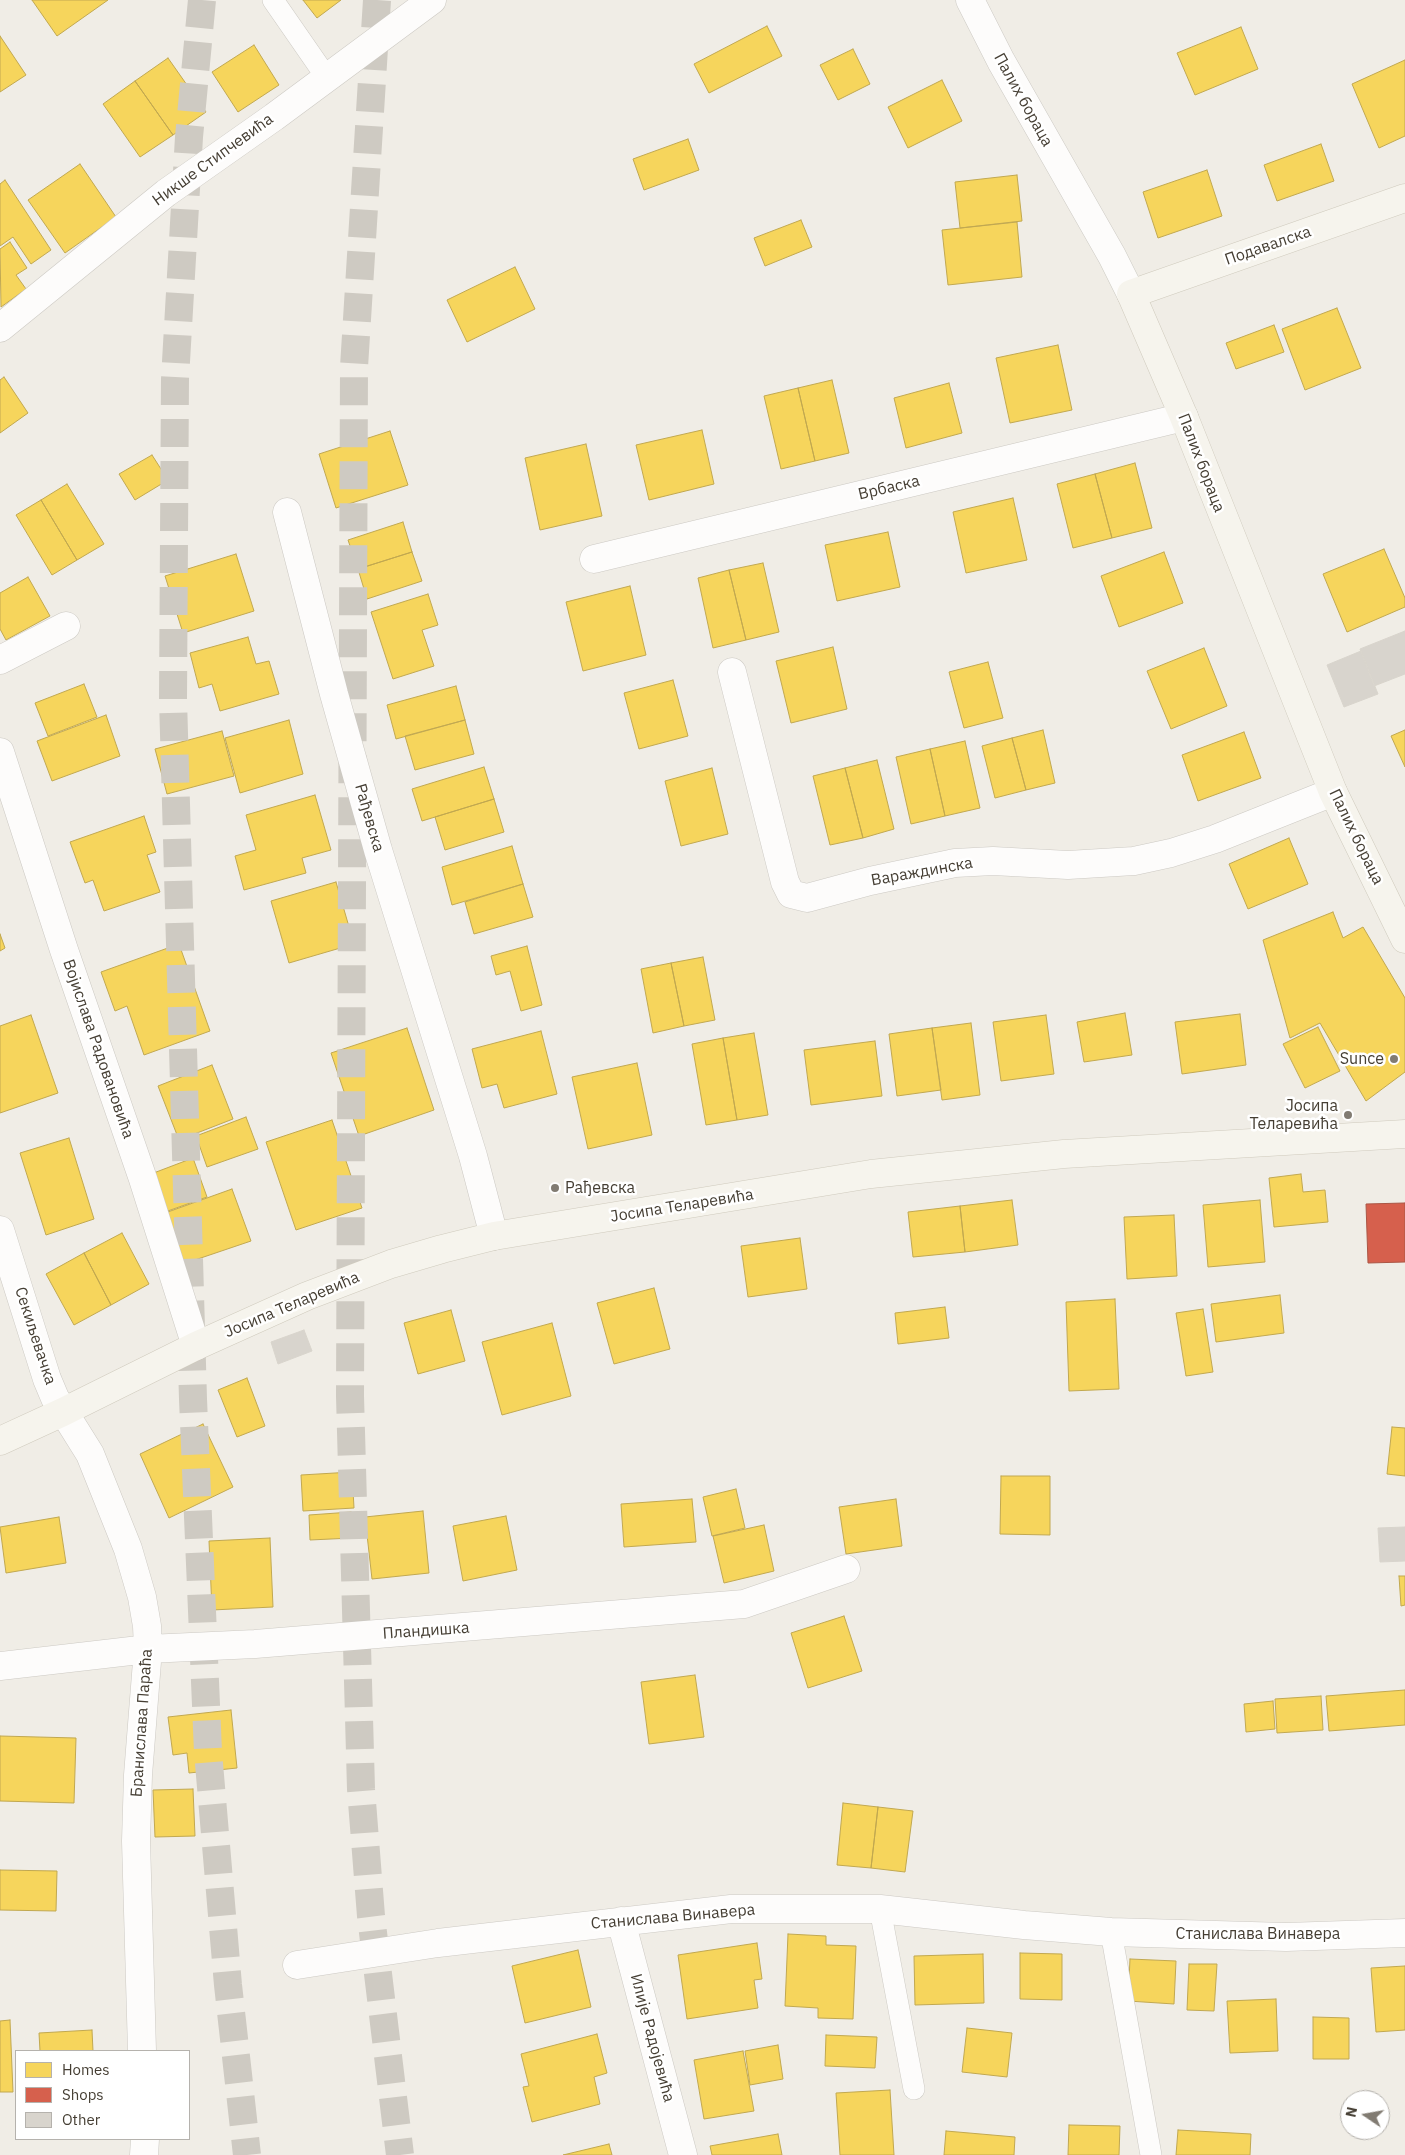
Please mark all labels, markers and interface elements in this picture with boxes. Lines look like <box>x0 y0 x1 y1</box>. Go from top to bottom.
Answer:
street label: Палих бораца <box>989 50 1057 150</box>
street label: Никше Стипчевића <box>149 110 277 210</box>
street label: Подавалска <box>1222 222 1314 270</box>
street label: Палих бораца <box>1173 411 1229 515</box>
street label: Врбаска <box>856 472 922 504</box>
street label: Рађевска <box>350 782 388 854</box>
street label: Палих бораца <box>1325 786 1387 888</box>
street label: Вараждинска <box>870 854 974 890</box>
street label: Војислава Радовановића <box>58 957 138 1141</box>
place label: Sunce <box>1340 1049 1384 1069</box>
marker: Sunce <box>1388 1053 1400 1065</box>
place label: Јосипа Теларевића <box>1249 1096 1338 1134</box>
marker: Јосипа Теларевића <box>1342 1109 1354 1121</box>
place label: Рађевска <box>565 1178 635 1198</box>
marker: Рађевска <box>549 1182 561 1194</box>
street label: Јосипа Теларевића <box>609 1185 755 1227</box>
street label: Јосипа Теларевића <box>222 1268 362 1342</box>
street label: Секиљевачка <box>10 1285 60 1387</box>
street label: Пландишка <box>382 1618 470 1644</box>
street label: Бранислава Параћа <box>127 1648 157 1798</box>
street label: Станислава Винавера <box>590 1900 756 1934</box>
street label: Станислава Винавера <box>1176 1924 1340 1944</box>
street label: Илије Радојевића <box>626 1972 678 2104</box>
legend <box>15 2050 190 2140</box>
text: Homes <box>62 2060 110 2079</box>
text: Shops <box>62 2085 104 2104</box>
north arrow <box>1340 2090 1390 2140</box>
text: N <box>1341 2105 1361 2119</box>
text: Other <box>62 2110 100 2129</box>

